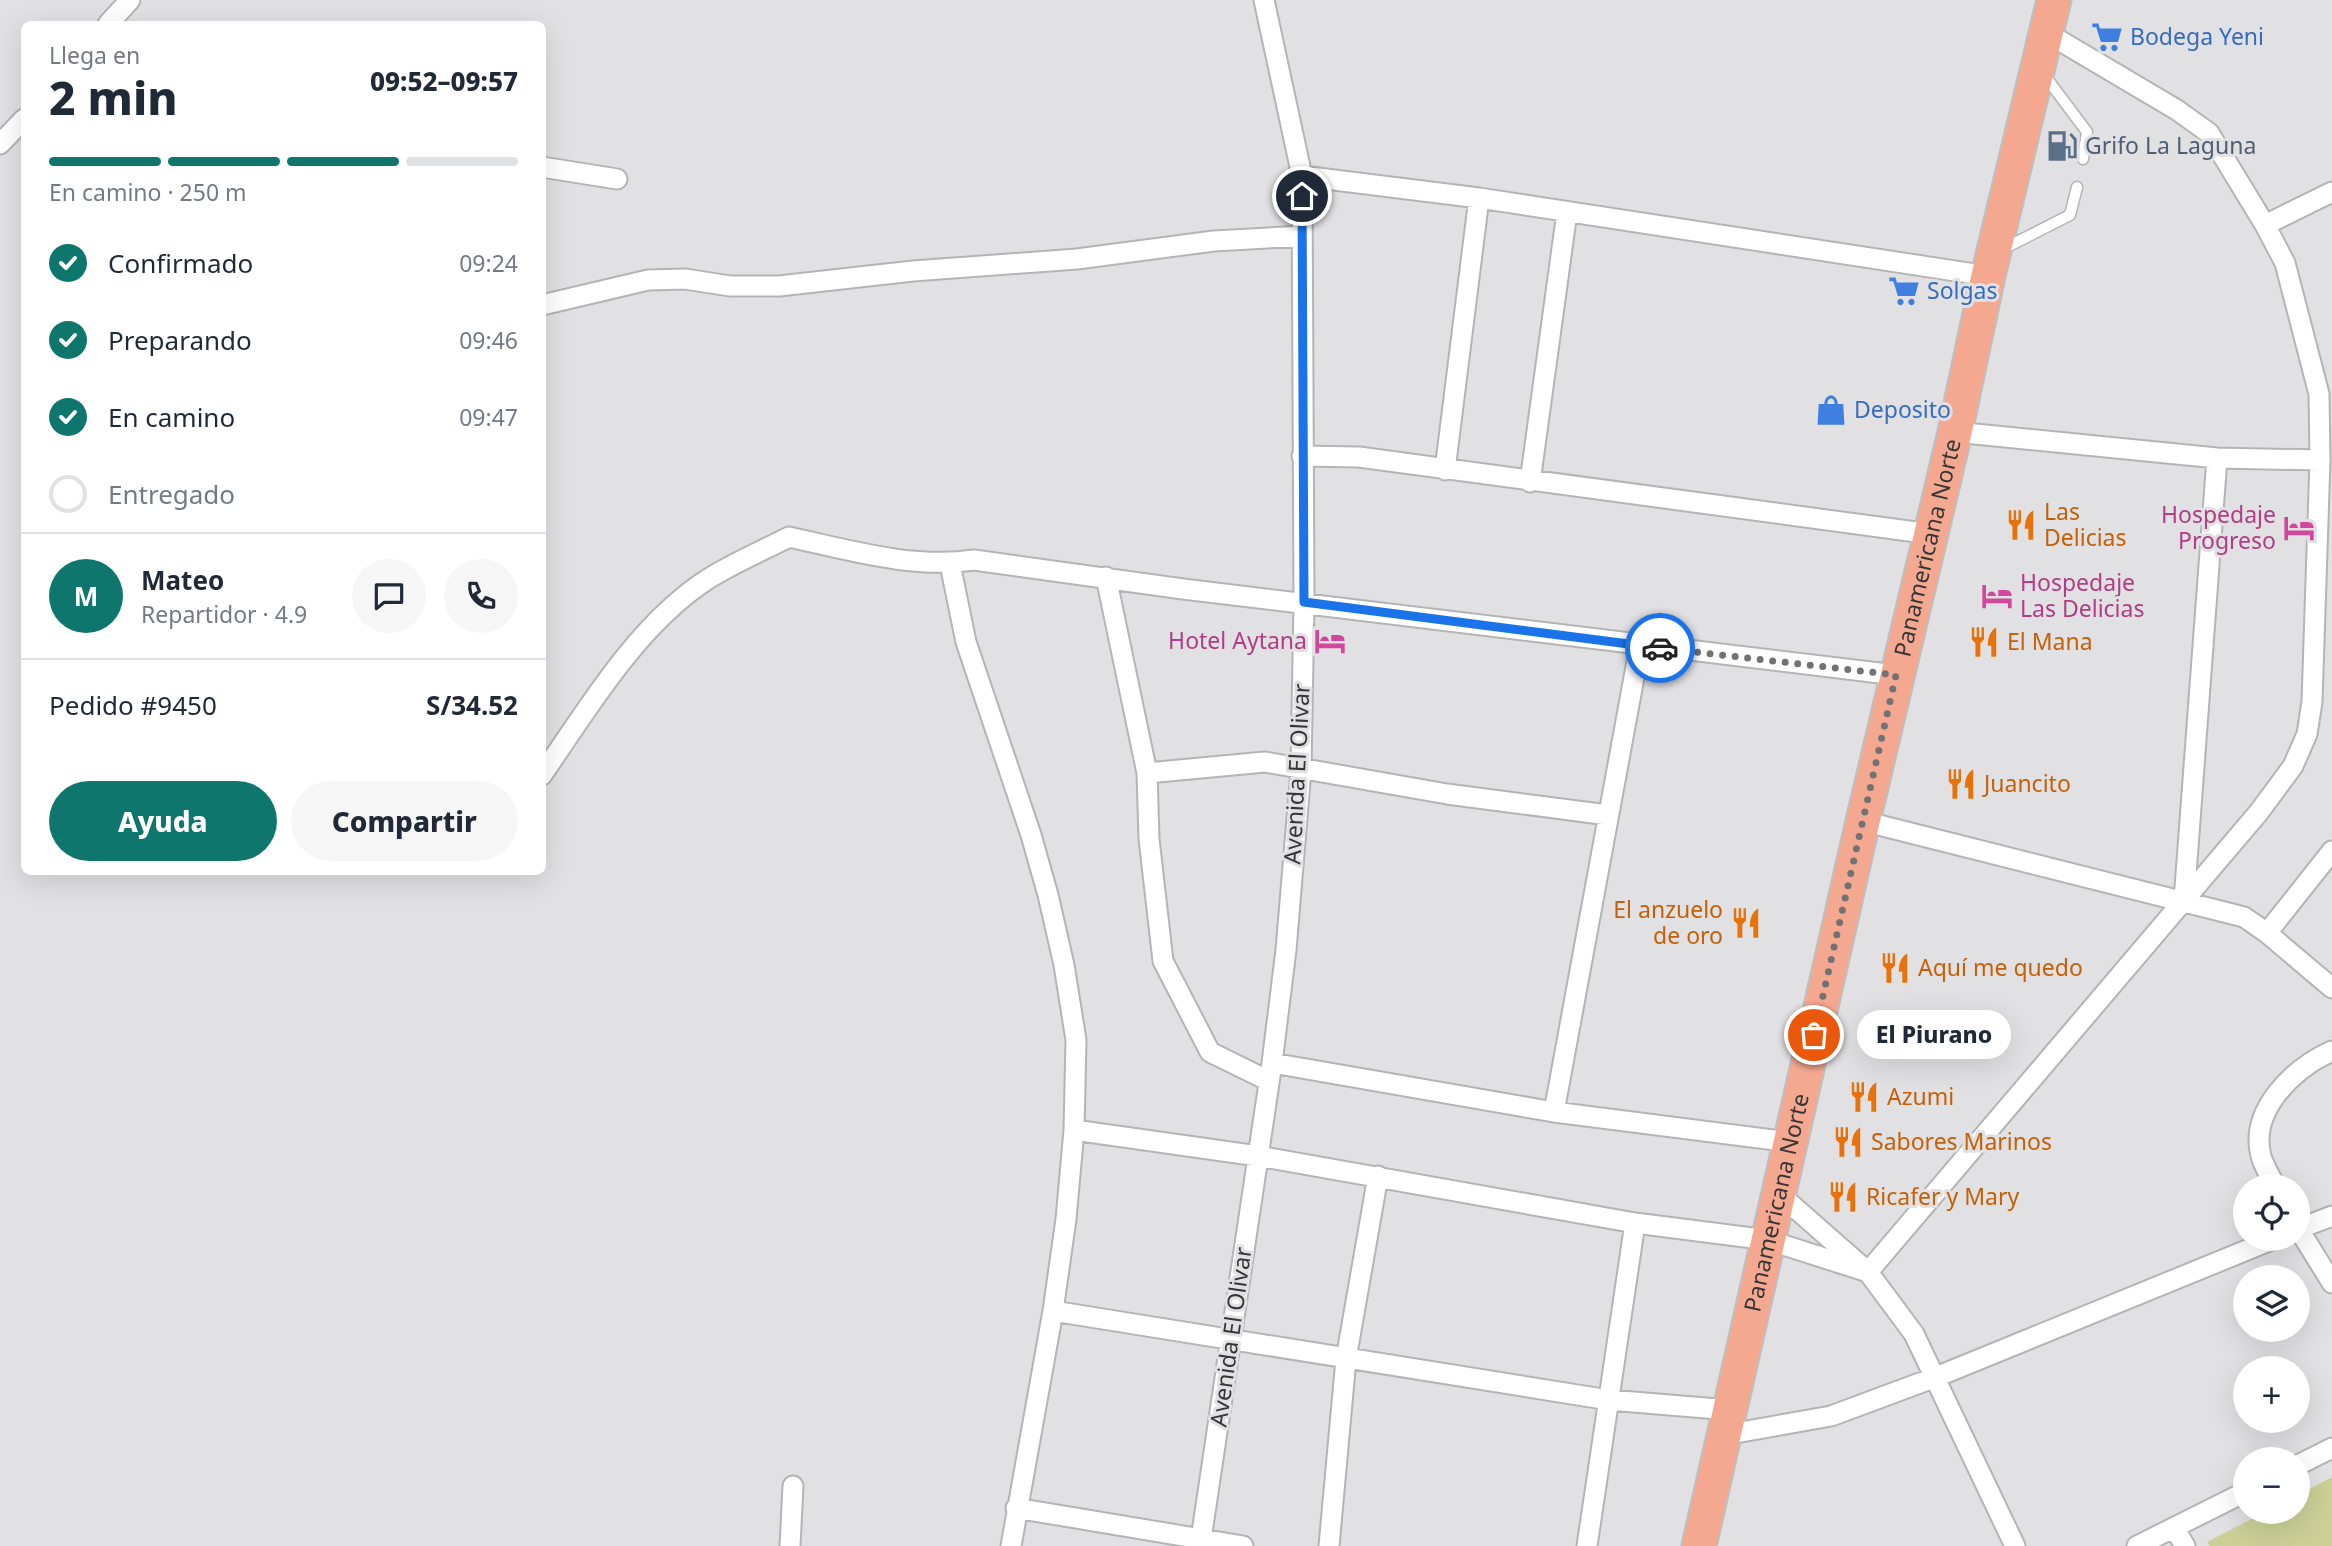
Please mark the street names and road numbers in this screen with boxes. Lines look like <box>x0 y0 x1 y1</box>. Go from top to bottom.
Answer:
street label: Panamericana Norte <box>1885 435 1968 660</box>
street label: Avenida El Olivar <box>1275 682 1317 865</box>
street label: Panamericana Norte <box>1735 1090 1816 1315</box>
street label: Avenida El Olivar <box>1202 1244 1259 1429</box>

